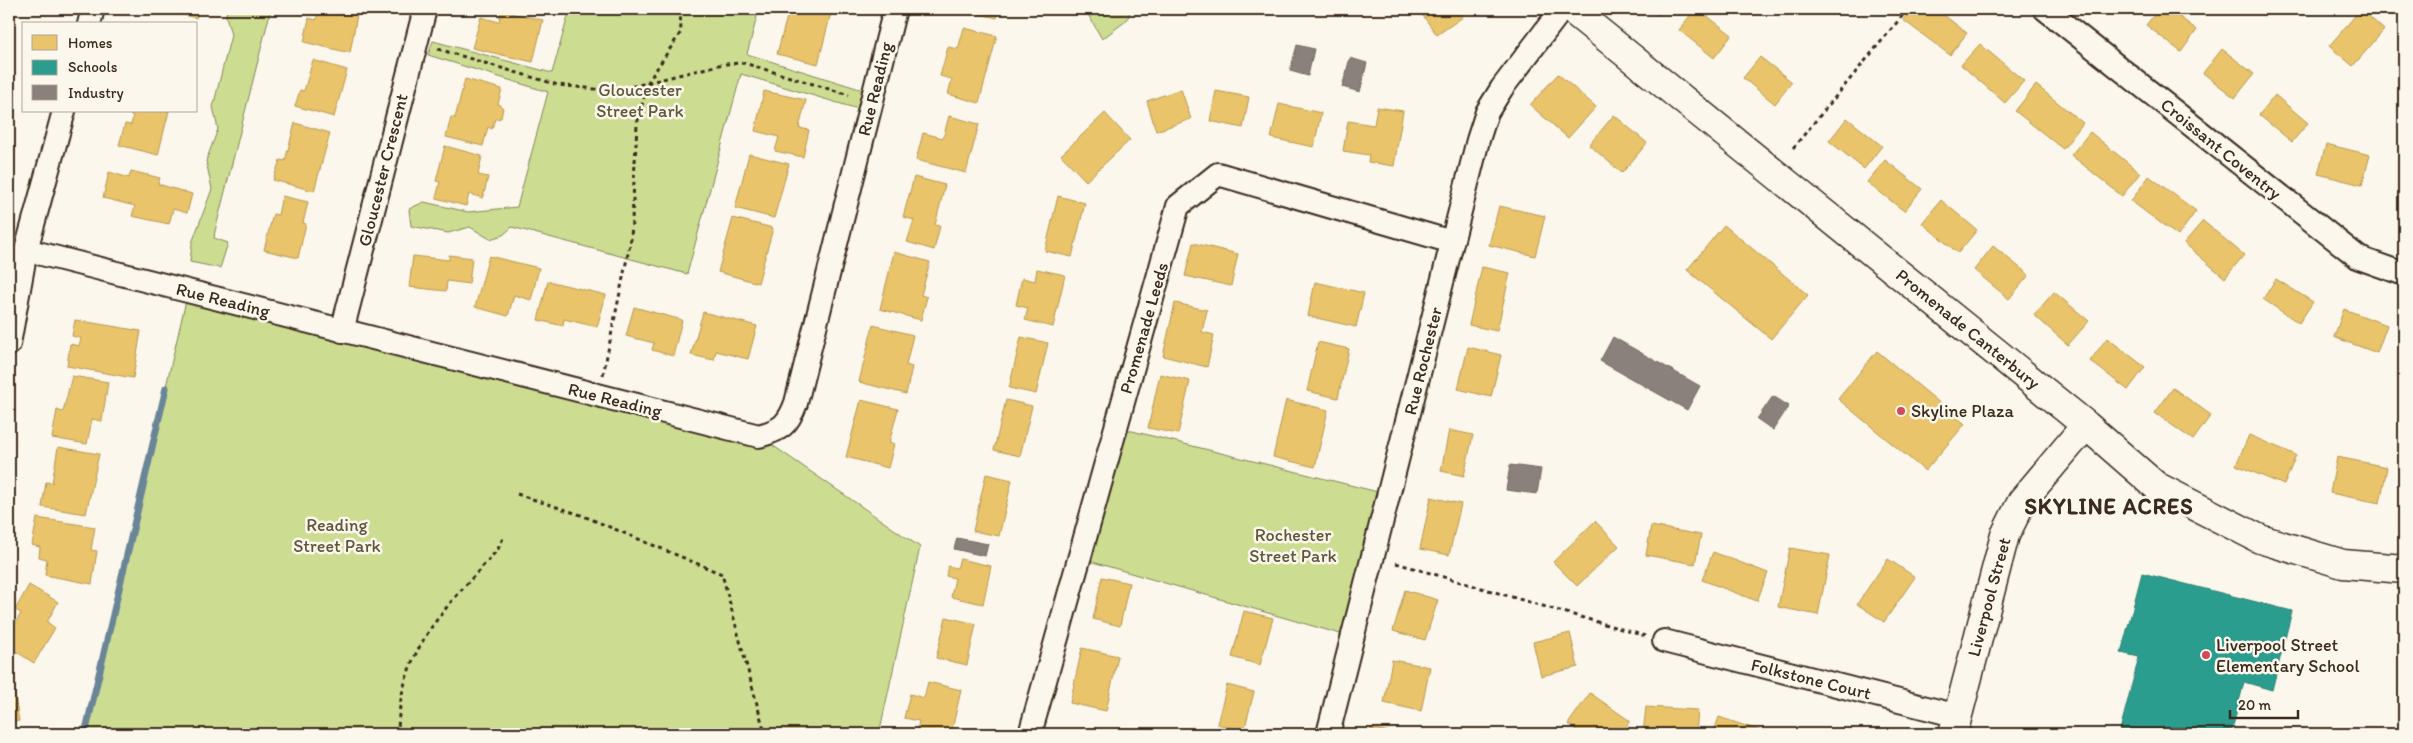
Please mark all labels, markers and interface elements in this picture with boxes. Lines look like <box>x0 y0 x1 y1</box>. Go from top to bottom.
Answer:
legend <box>22 22 198 112</box>
text: Homes <box>68 34 113 52</box>
street label: Rue Reading <box>853 39 897 138</box>
text: Schools <box>68 58 118 76</box>
park label: Gloucester Street Park <box>596 79 684 122</box>
text: Industry <box>68 84 124 102</box>
street label: Gloucester Crescent <box>353 91 413 249</box>
street label: Croissant Coventry <box>2156 94 2286 205</box>
street label: Promenade Leeds <box>1115 260 1173 396</box>
street label: Promenade Canterbury <box>1891 264 2045 394</box>
street label: Rue Reading <box>174 278 273 322</box>
street label: Rue Rochester <box>1399 305 1447 417</box>
street label: Rue Reading <box>566 378 665 422</box>
place label: Skyline Plaza <box>1911 400 2014 422</box>
marker: Skyline Plaza <box>1895 405 1907 417</box>
district label: SKYLINE ACRES <box>2024 493 2194 520</box>
park label: Reading Street Park <box>293 514 381 557</box>
park label: Rochester Street Park <box>1249 524 1337 567</box>
street label: Liverpool Street <box>1963 535 2016 659</box>
place label: Liverpool Street Elementary School <box>2216 634 2360 677</box>
marker: Liverpool Street Elementary School <box>2200 649 2212 661</box>
street label: Folkstone Court <box>1749 653 1874 705</box>
scale bar <box>2230 688 2298 720</box>
text: 20 m <box>2238 696 2272 714</box>

